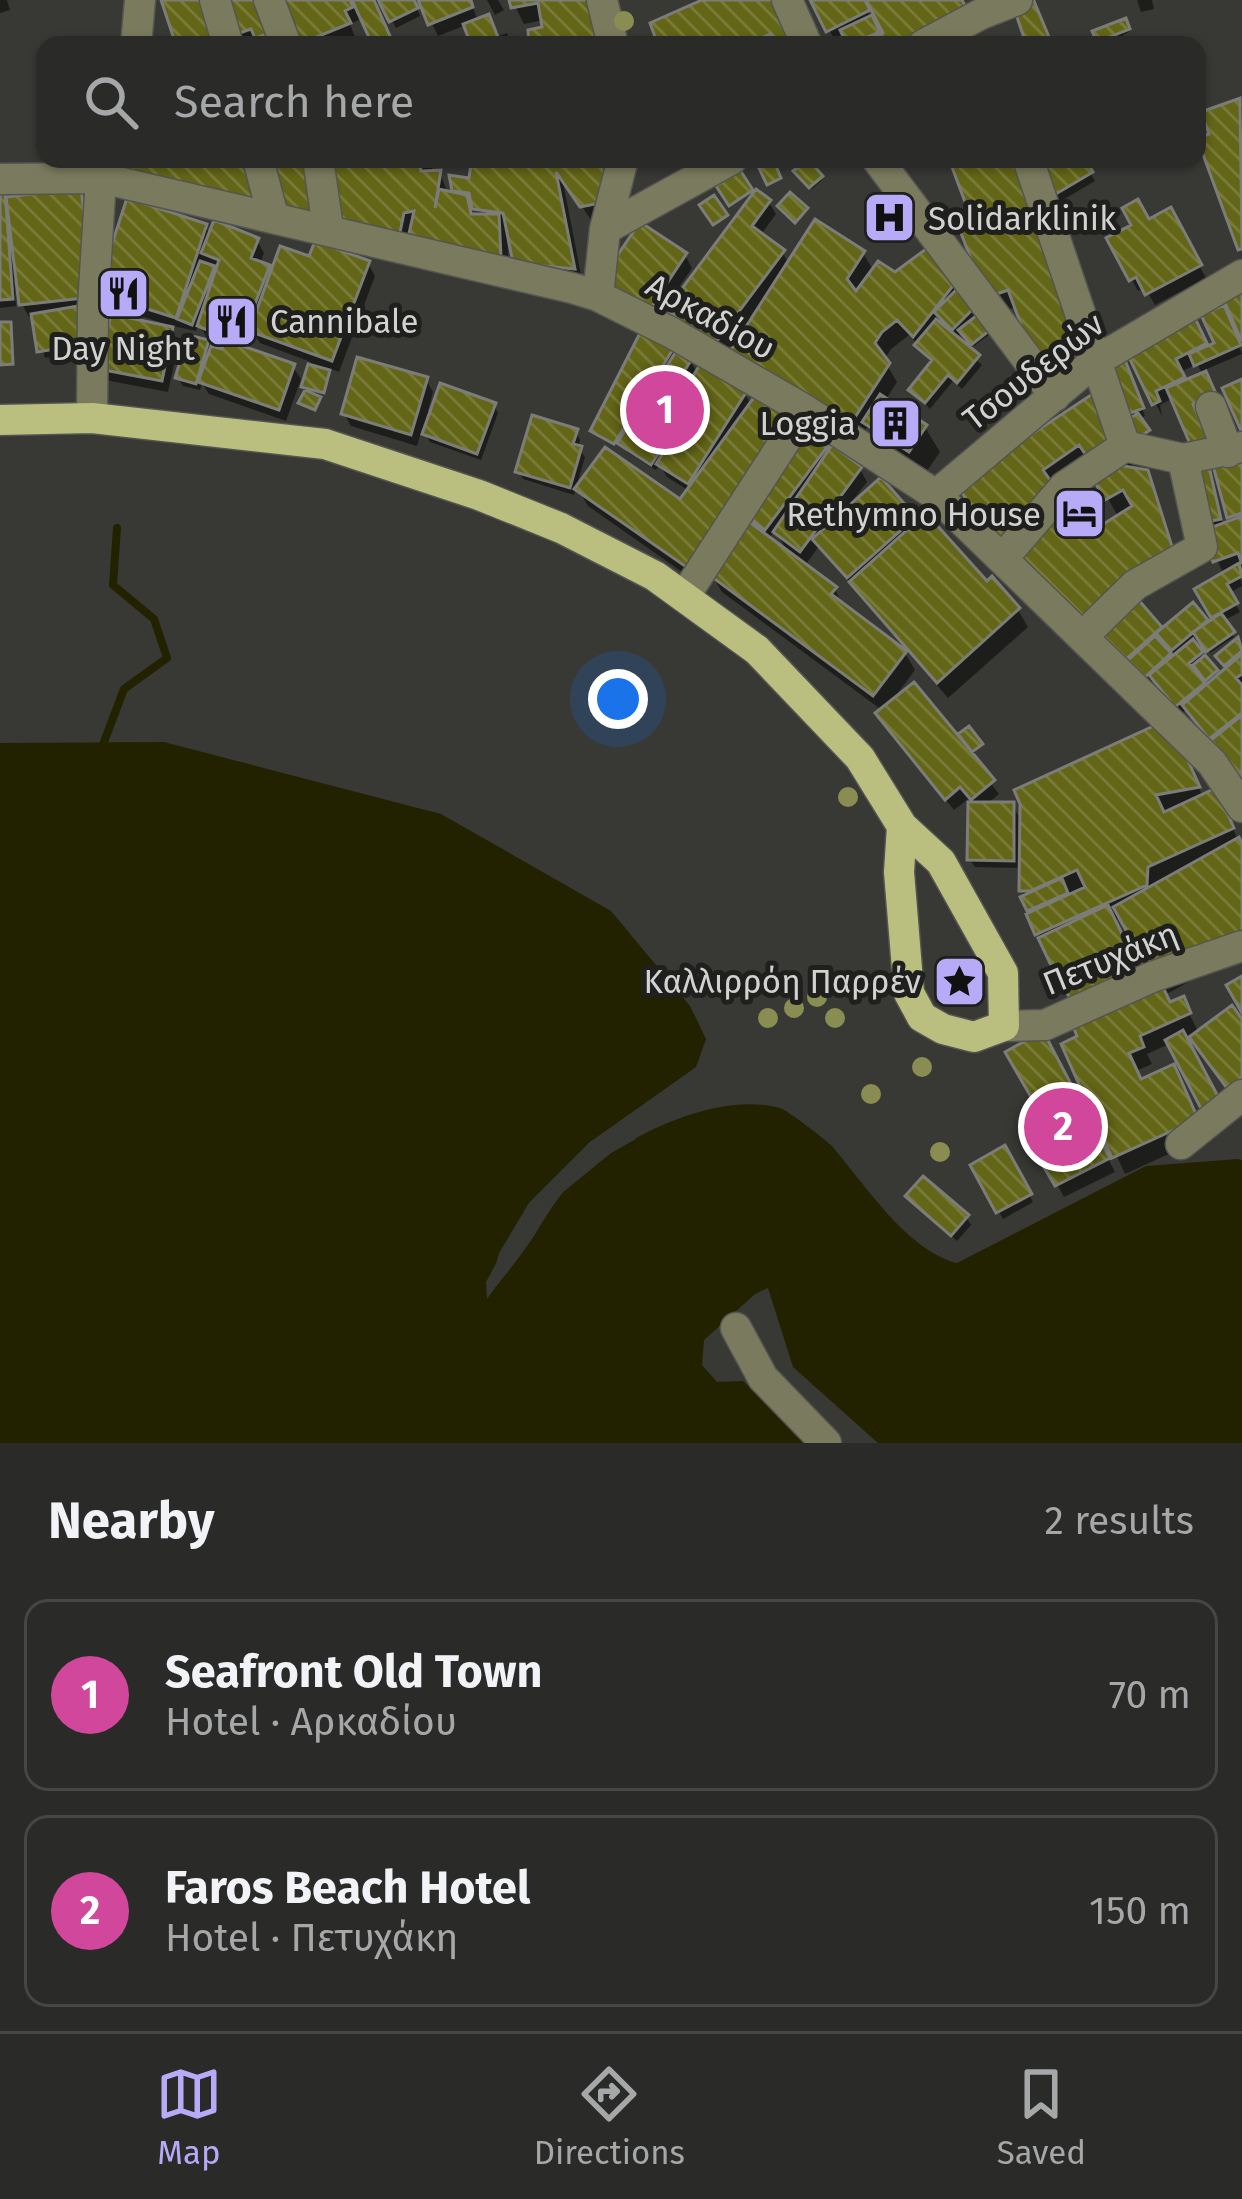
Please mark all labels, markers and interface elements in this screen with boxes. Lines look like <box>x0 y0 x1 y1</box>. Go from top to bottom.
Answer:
search box <box>36 36 1206 168</box>
icon: search <box>78 69 144 135</box>
text: Search here <box>174 75 414 129</box>
hospital icon: Solidarklinik <box>861 190 917 246</box>
place label: Solidarklinik <box>928 199 1116 239</box>
street label: Αρκαδίου <box>639 265 782 369</box>
restaurant icon: Day Night <box>95 266 151 322</box>
restaurant icon: Cannibale <box>203 293 259 349</box>
place label: Cannibale <box>270 302 418 342</box>
street label: Τσουδερών <box>955 304 1112 439</box>
place label: Day Night <box>51 329 195 369</box>
pin: 1 <box>626 365 704 455</box>
building icon: Loggia <box>867 395 923 451</box>
place label: Loggia <box>760 404 856 444</box>
hotel icon: Rethymno House <box>1052 486 1108 542</box>
place label: Rethymno House <box>786 495 1041 535</box>
your location <box>588 669 648 729</box>
street label: Πετυχάκη <box>1037 914 1184 1004</box>
place icon: Καλλιρρόη Παρρέν <box>932 953 988 1009</box>
place label: Καλλιρρόη Παρρέν <box>644 962 921 1002</box>
pin: 2 <box>1024 1082 1102 1172</box>
text: Nearby <box>48 1490 214 1552</box>
text: 2 results <box>1045 1498 1194 1544</box>
text: Seafront Old Town <box>165 1645 542 1699</box>
text: 1 <box>81 1672 99 1718</box>
text: 70 m <box>1109 1672 1191 1718</box>
text: Hotel · Αρκαδίου <box>165 1699 457 1745</box>
text: Faros Beach Hotel <box>165 1861 530 1915</box>
text: 2 <box>80 1888 100 1934</box>
text: 150 m <box>1089 1888 1191 1934</box>
text: Hotel · Πετυχάκη <box>165 1915 458 1961</box>
tab: Map <box>156 2061 222 2173</box>
tab: Directions <box>534 2061 685 2173</box>
tab: Saved <box>997 2061 1086 2173</box>

